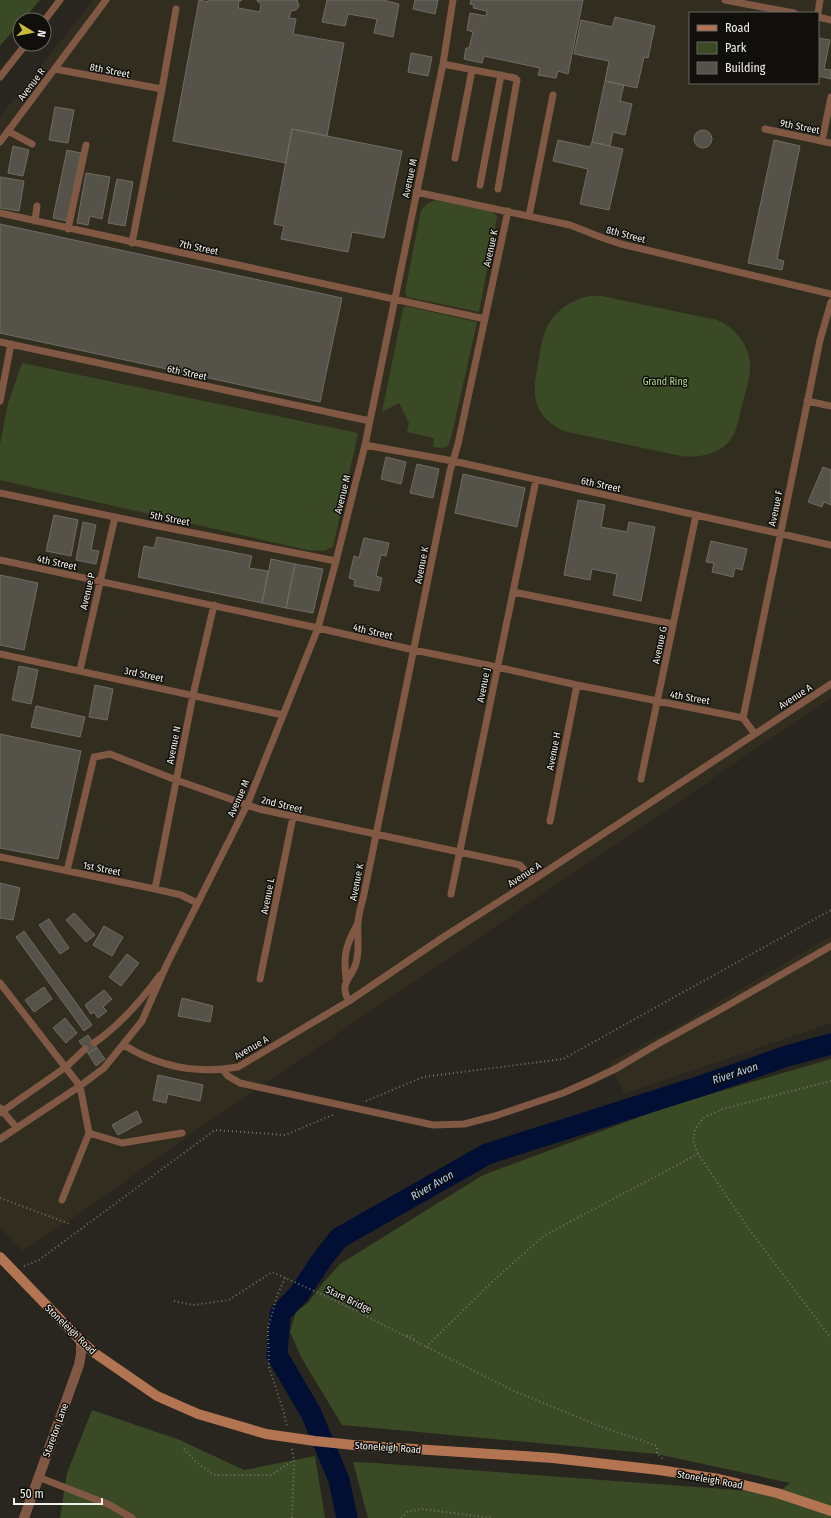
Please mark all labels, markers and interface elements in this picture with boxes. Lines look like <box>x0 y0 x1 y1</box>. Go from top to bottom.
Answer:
north arrow <box>12 12 52 52</box>
legend <box>689 12 819 84</box>
text: Road <box>725 21 750 35</box>
text: N <box>34 29 48 38</box>
text: Park <box>725 41 747 55</box>
street label: 8th Street <box>89 61 132 81</box>
text: Building <box>725 61 766 75</box>
street label: Avenue R <box>16 65 48 103</box>
street label: 9th Street <box>779 117 821 137</box>
street label: Avenue M <box>400 158 420 199</box>
street label: 8th Street <box>605 224 648 246</box>
street label: Avenue K <box>481 228 501 268</box>
street label: 7th Street <box>178 238 220 258</box>
street label: 6th Street <box>166 363 209 383</box>
park label: Grand Ring <box>643 376 688 388</box>
street label: Avenue M <box>332 474 354 515</box>
street label: 6th Street <box>580 475 623 495</box>
street label: Avenue F <box>766 488 786 527</box>
street label: 5th Street <box>149 509 191 529</box>
street label: Avenue K <box>412 545 432 585</box>
street label: 4th Street <box>36 553 78 573</box>
street label: Avenue P <box>78 572 98 611</box>
street label: 4th Street <box>352 622 394 643</box>
street label: Avenue G <box>650 625 670 665</box>
street label: 3rd Street <box>123 665 165 685</box>
street label: Avenue J <box>475 667 493 704</box>
street label: Avenue A <box>776 681 815 712</box>
street label: 4th Street <box>669 689 711 708</box>
street label: Avenue N <box>164 725 184 765</box>
street label: Avenue H <box>544 731 564 771</box>
street label: Avenue M <box>225 778 252 819</box>
street label: 2nd Street <box>260 794 304 816</box>
street label: 1st Street <box>82 859 123 879</box>
street label: Avenue A <box>505 859 544 890</box>
street label: Avenue K <box>347 862 367 902</box>
street label: Avenue L <box>259 876 277 915</box>
street label: Avenue A <box>232 1033 271 1062</box>
water label: River Avon <box>711 1060 760 1087</box>
water label: River Avon <box>409 1168 456 1203</box>
street label: Stare Bridge <box>324 1284 374 1316</box>
street label: Stoneleigh Road <box>42 1302 98 1357</box>
street label: Stareton Lane <box>41 1402 71 1459</box>
street label: Stoneleigh Road <box>354 1440 422 1456</box>
street label: Stoneleigh Road <box>676 1468 744 1492</box>
scale bar <box>14 1480 102 1506</box>
text: 50 m <box>20 1487 44 1501</box>

